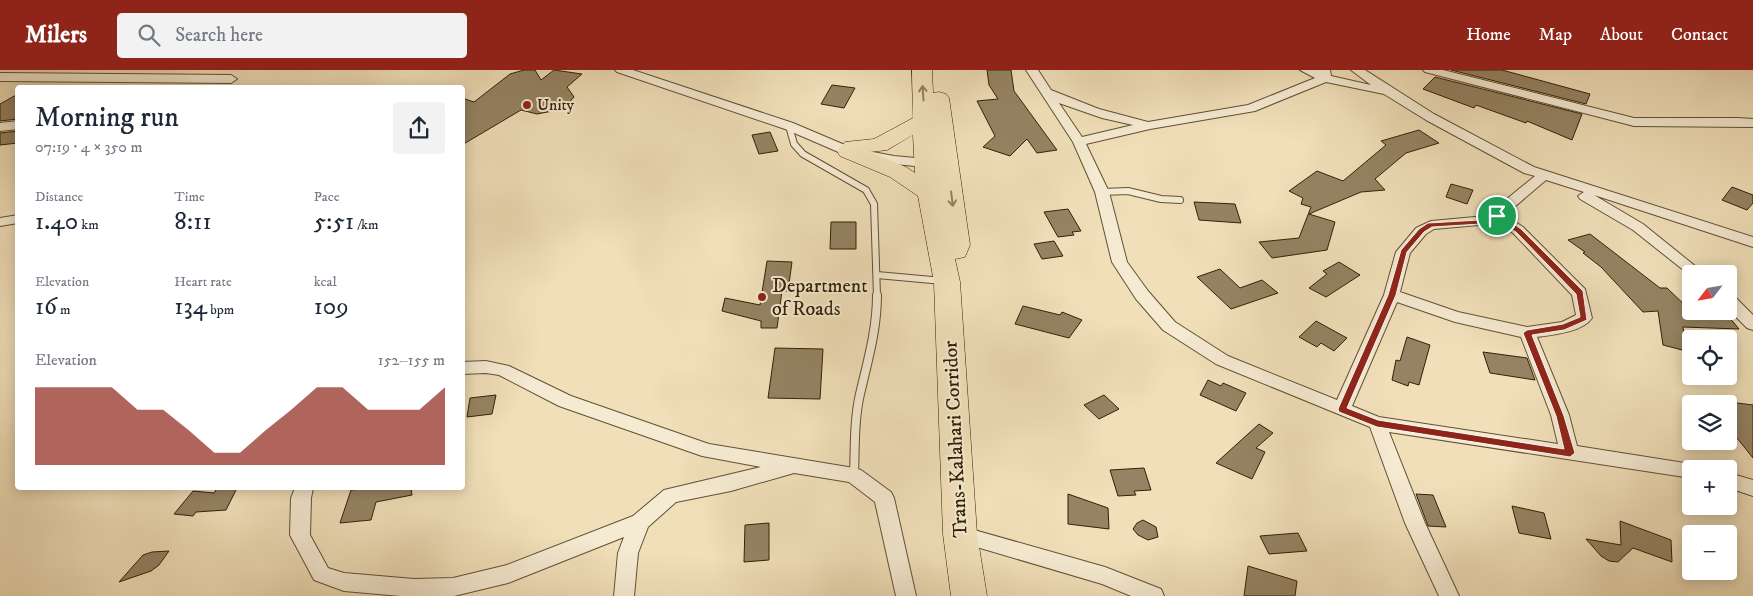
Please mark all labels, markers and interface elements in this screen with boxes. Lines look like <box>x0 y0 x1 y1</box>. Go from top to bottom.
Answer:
search box <box>117 13 467 58</box>
text: Milers <box>25 20 87 50</box>
icon: search <box>135 21 163 49</box>
text: Search here <box>175 24 263 47</box>
text: Home <box>1466 24 1511 46</box>
text: Map <box>1539 24 1572 46</box>
text: About <box>1600 24 1643 46</box>
text: Contact <box>1671 24 1728 46</box>
one-way arrow <box>919 86 928 102</box>
place label: Unity <box>537 95 575 115</box>
marker: Unity <box>521 99 533 111</box>
text: Morning run <box>35 100 179 135</box>
button: share <box>393 102 445 154</box>
text: 07:19 · 4 × 350 m <box>35 137 142 157</box>
text: Distance <box>35 188 83 206</box>
text: Time <box>174 188 205 206</box>
text: Pace <box>314 188 340 206</box>
one-way arrow <box>947 191 957 207</box>
pin <box>1476 195 1518 237</box>
icon: arrive <box>1483 202 1511 230</box>
text: 1.40 <box>35 206 78 237</box>
text: 8:11 <box>174 206 212 237</box>
text: 5:51 <box>314 206 354 237</box>
text: km <box>78 216 99 234</box>
text: /km <box>354 216 379 234</box>
north arrow <box>1682 265 1738 320</box>
map controls <box>1682 265 1737 580</box>
text: Elevation <box>35 273 89 291</box>
text: Heart rate <box>174 273 232 291</box>
text: kcal <box>314 273 337 291</box>
place label: Department of Roads <box>772 274 868 322</box>
text: 16 <box>35 291 57 322</box>
text: 134 <box>174 291 207 322</box>
text: 109 <box>314 291 349 322</box>
marker: Department of Roads <box>756 291 768 303</box>
text: m <box>57 301 71 319</box>
text: bpm <box>207 301 234 319</box>
button: locate <box>1682 330 1737 385</box>
street label: Trans-Kalahari Corridor <box>938 339 974 538</box>
text: Elevation <box>35 350 97 370</box>
text: 152–155 m <box>378 350 445 370</box>
button: layers <box>1682 395 1737 450</box>
button: + <box>1682 460 1737 515</box>
button: − <box>1682 525 1737 580</box>

